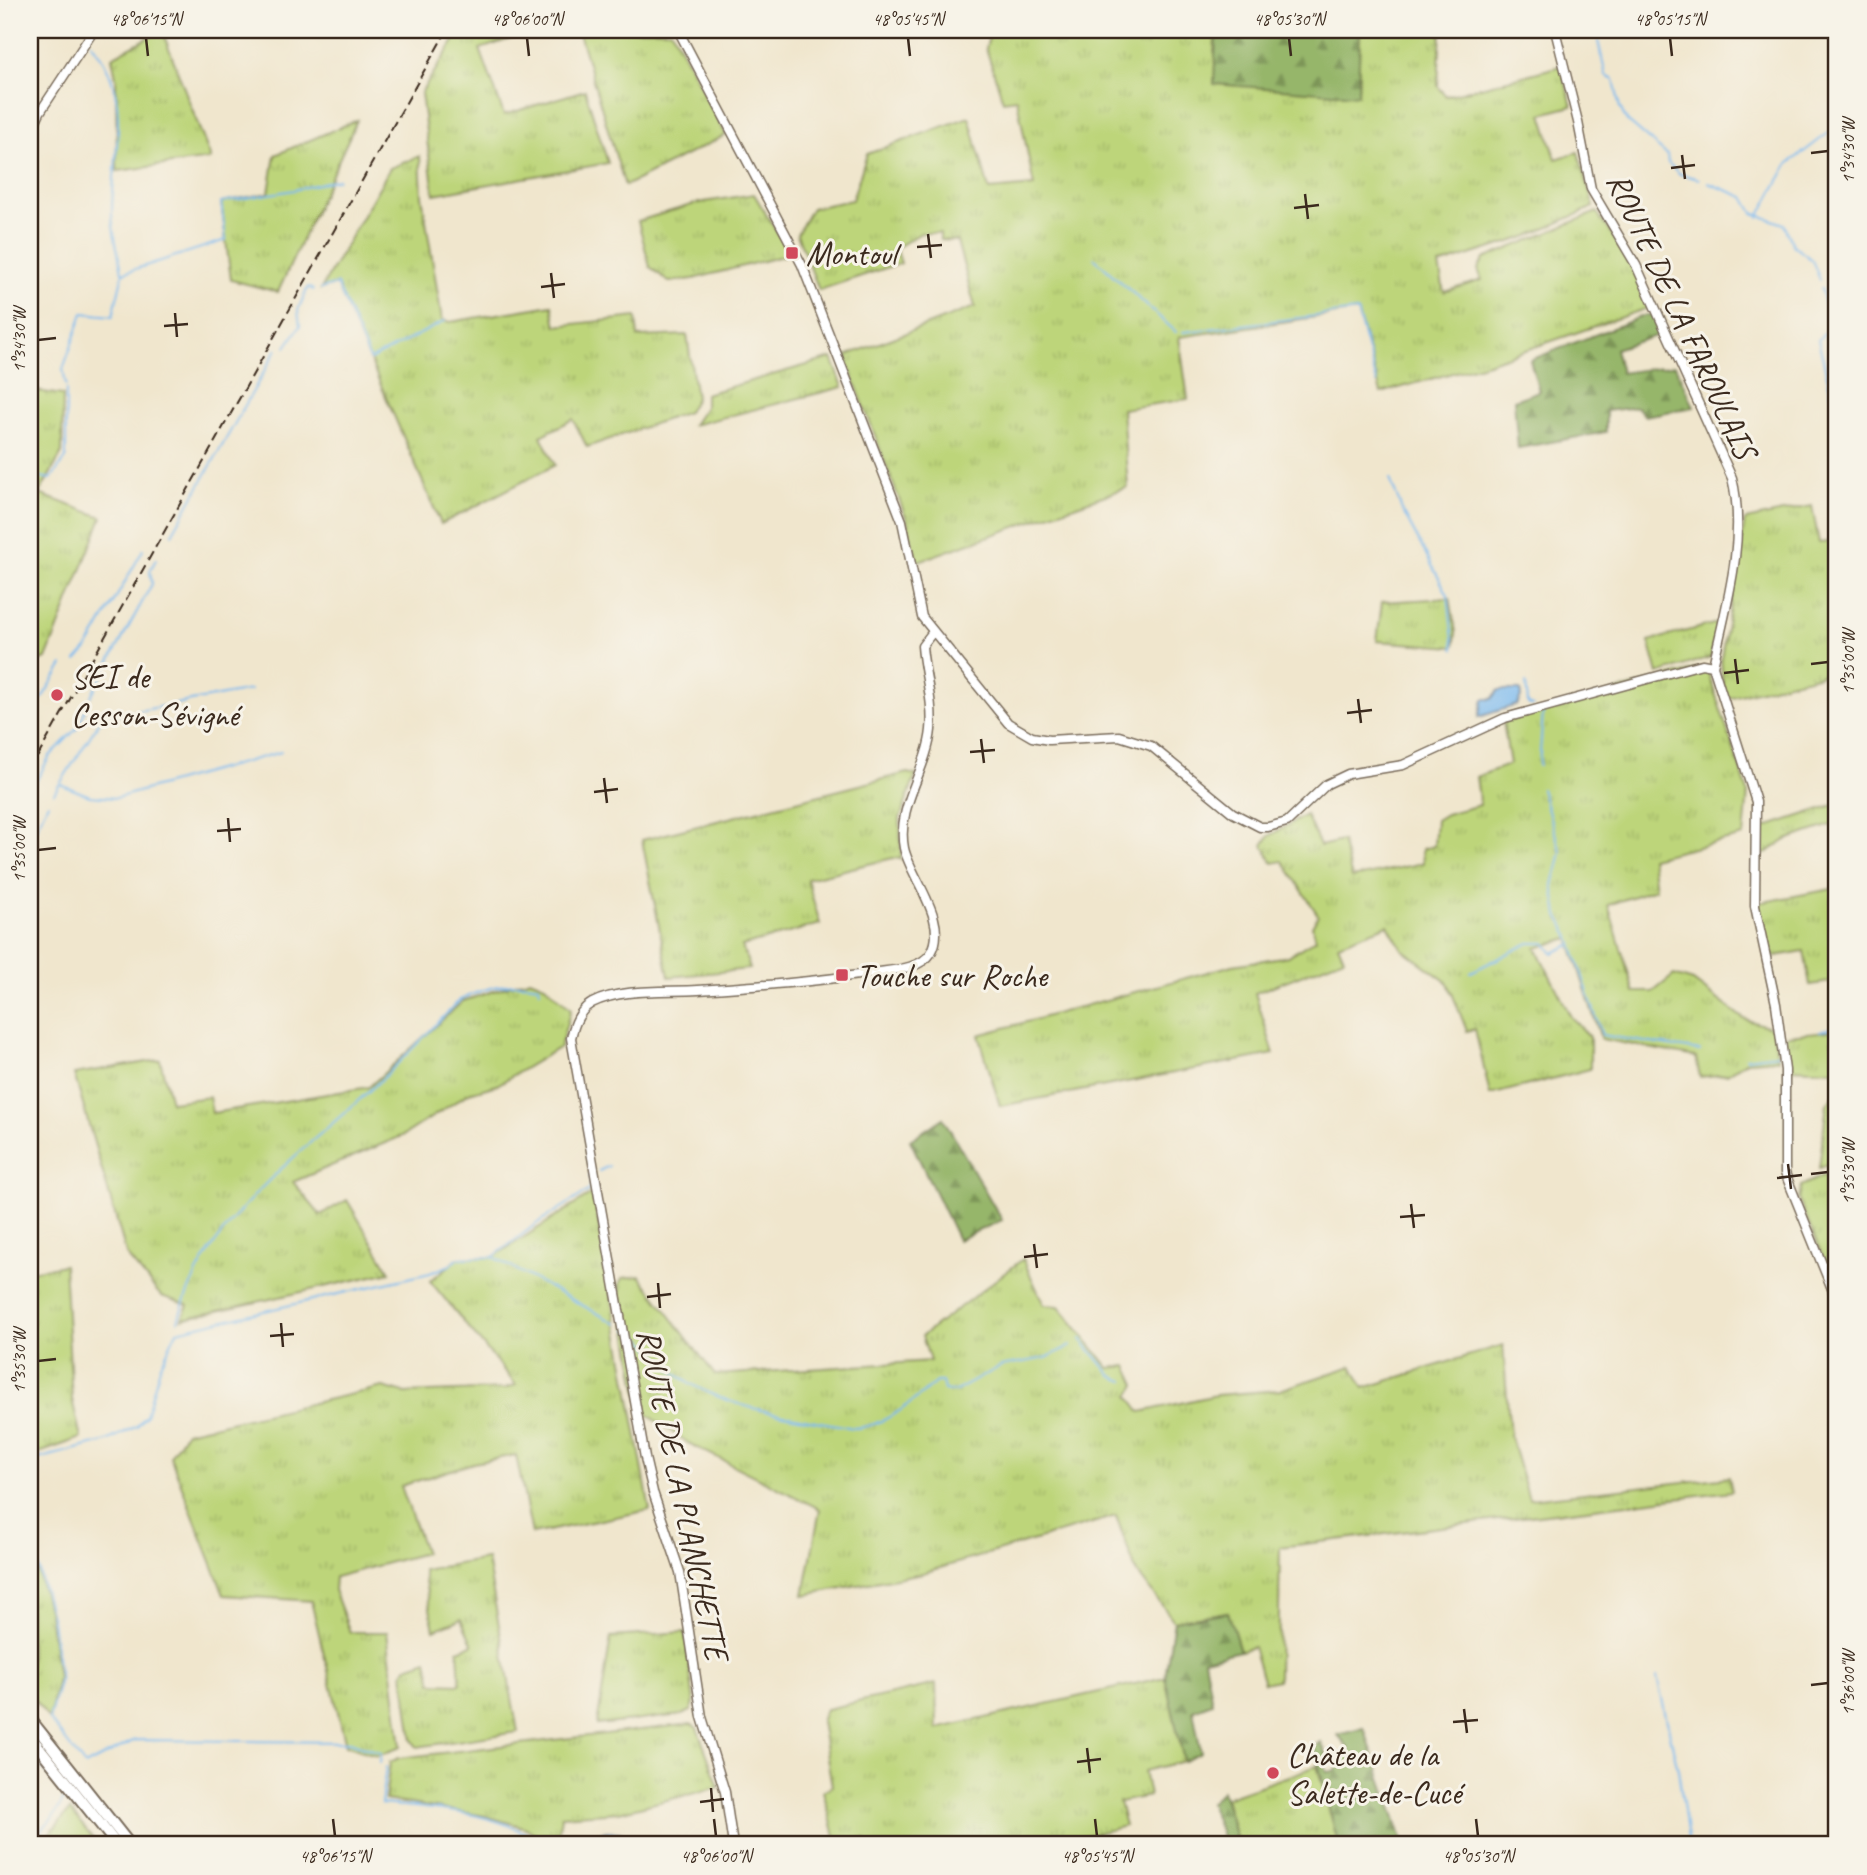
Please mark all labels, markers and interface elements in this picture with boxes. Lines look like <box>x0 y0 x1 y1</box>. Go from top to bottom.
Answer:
text: 48°06'15"N <box>111 8 185 30</box>
text: 48°06'00"N <box>492 8 566 30</box>
text: 48°05'45"N <box>873 8 947 30</box>
text: 48°05'30"N <box>1254 8 1328 30</box>
text: 48°05'15"N <box>1635 8 1709 30</box>
text: 1°34'30"W <box>1837 116 1859 183</box>
street label: ROUTE DE LA FAROULAIS <box>1597 166 1768 469</box>
place label: Montoul <box>806 233 902 275</box>
marker: Montoul <box>784 245 800 261</box>
text: 1°34'30"W <box>8 305 30 372</box>
text: 1°35'00"W <box>1837 627 1859 694</box>
place label: SEI de Cesson-Sévigné <box>71 656 244 736</box>
marker: SEI de Cesson-Sévigné <box>49 687 65 703</box>
text: 1°35'00"W <box>8 815 30 882</box>
place label: Touche sur Roche <box>856 955 1049 997</box>
marker: Touche sur Roche <box>834 967 850 983</box>
text: 1°35'30"W <box>1837 1137 1859 1204</box>
street label: ROUTE DE LA PLANCHETTE <box>627 1325 739 1668</box>
text: 1°35'30"W <box>8 1326 30 1393</box>
text: 1°36'00"W <box>1837 1648 1859 1715</box>
place label: Château de la Salette-de-Cucé <box>1287 1734 1466 1814</box>
marker: Château de la Salette-de-Cucé <box>1265 1765 1281 1781</box>
text: 48°06'15"N <box>300 1845 374 1867</box>
text: 48°06'00"N <box>681 1845 755 1867</box>
text: 48°05'45"N <box>1062 1845 1136 1867</box>
text: 48°05'30"N <box>1443 1845 1517 1867</box>

